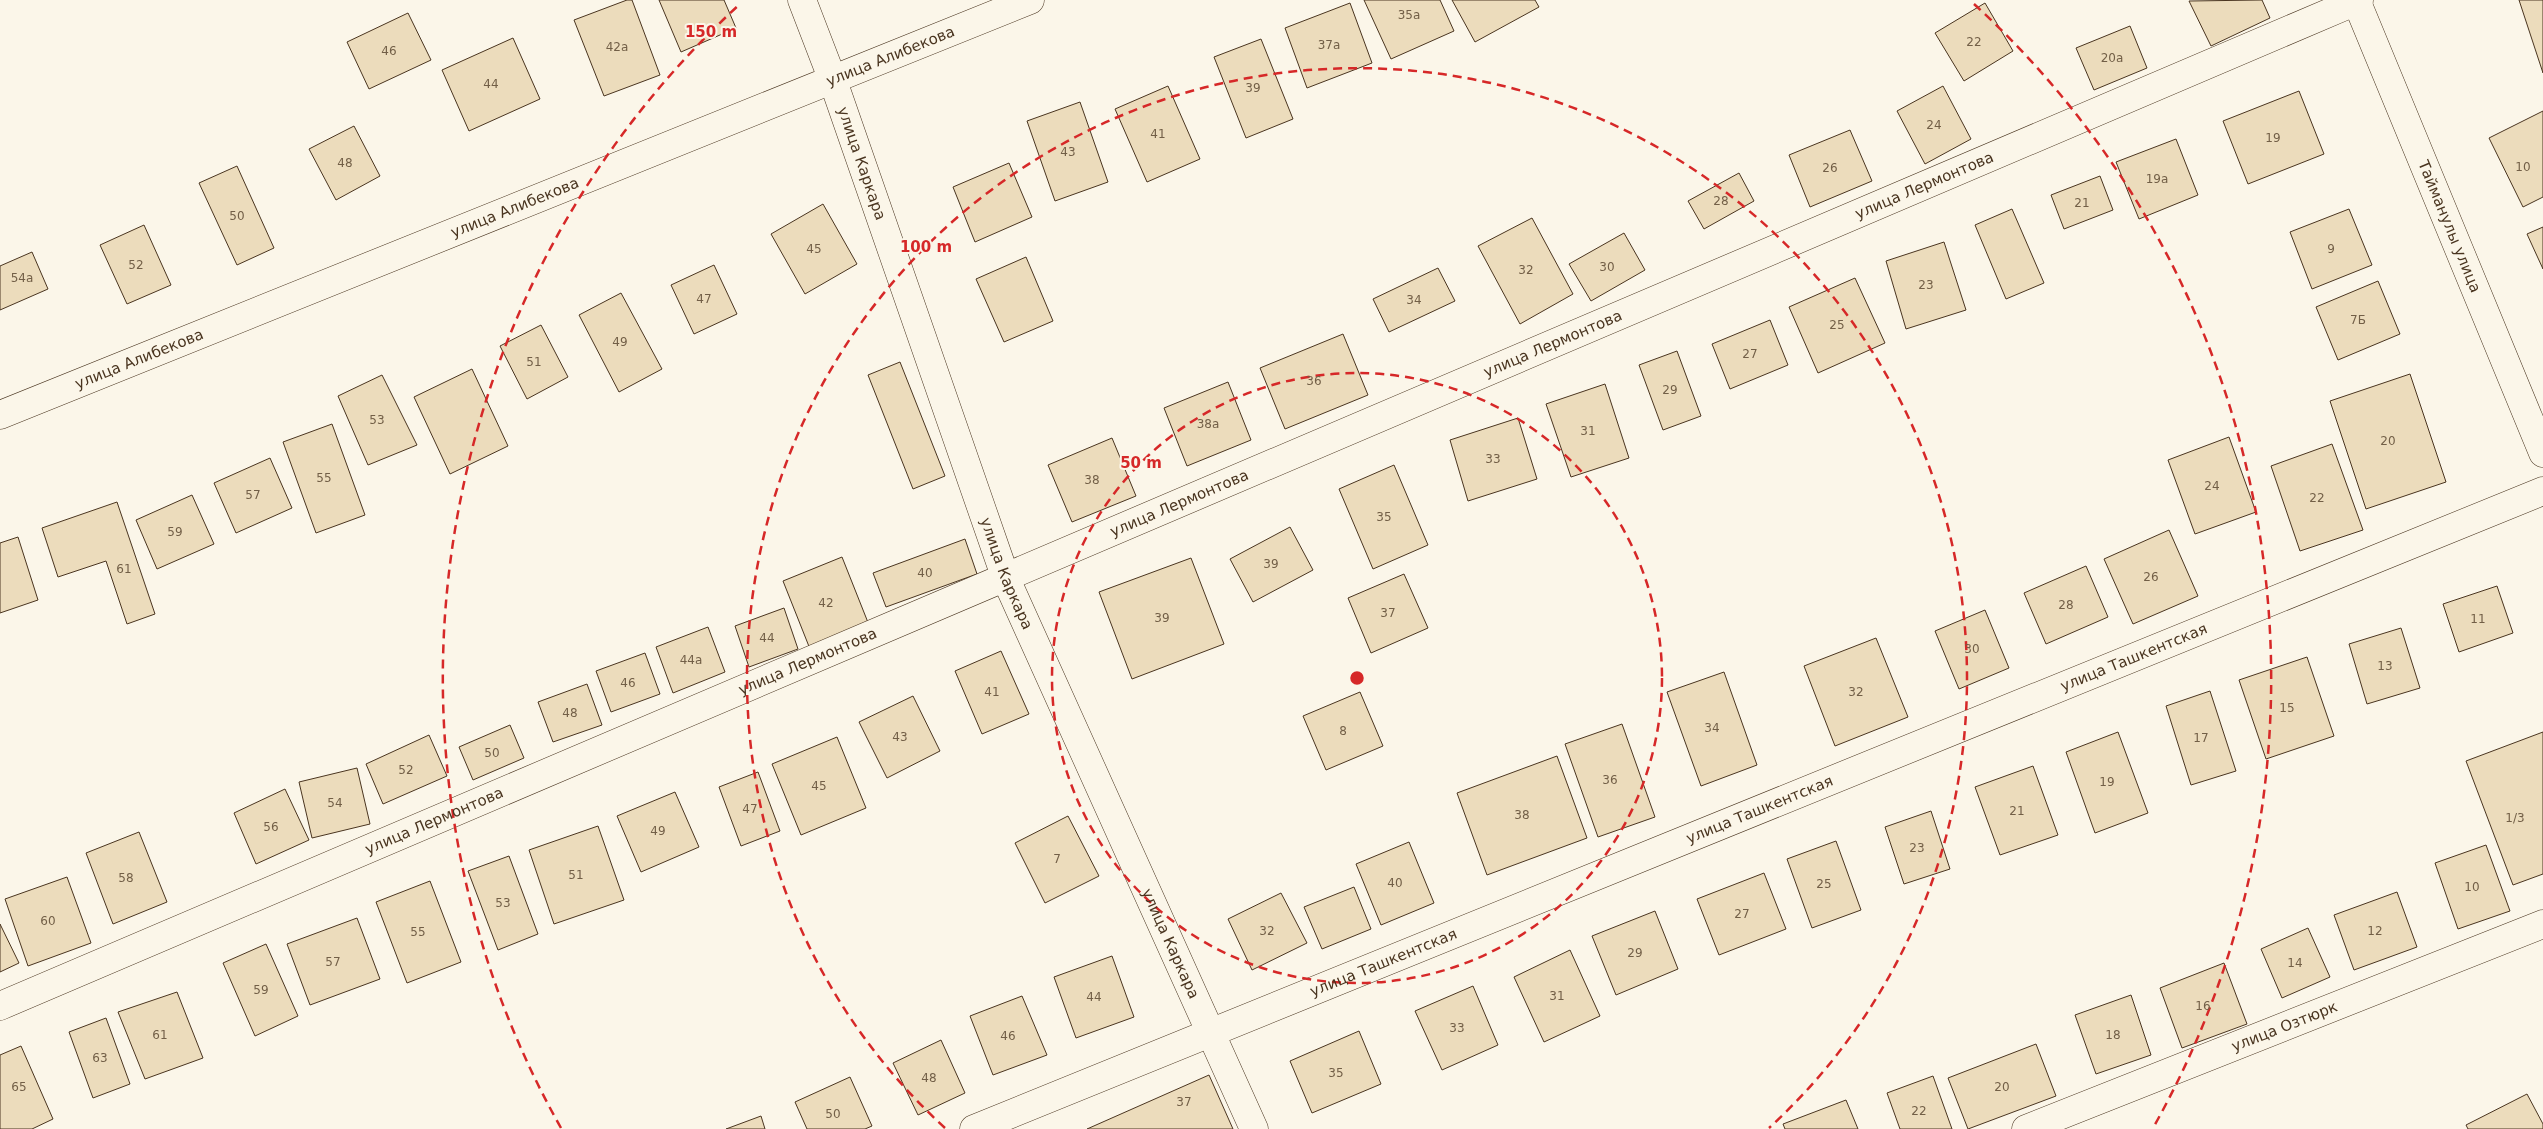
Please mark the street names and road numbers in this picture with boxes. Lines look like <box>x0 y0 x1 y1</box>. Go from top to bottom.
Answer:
street label: улица Алибекова <box>824 22 957 90</box>
street label: улица Каркара <box>834 104 890 223</box>
street label: улица Лермонтова <box>1852 148 1996 223</box>
street label: Тайманулы улица <box>2414 157 2485 295</box>
street label: улица Алибекова <box>448 174 582 242</box>
street label: улица Лермонтова <box>1481 306 1625 381</box>
street label: улица Алибекова <box>72 325 206 393</box>
street label: улица Лермонтова <box>1107 466 1251 541</box>
street label: улица Каркара <box>976 515 1037 632</box>
street label: улица Ташкентская <box>2058 620 2210 695</box>
street label: улица Лермонтова <box>736 624 880 699</box>
street label: улица Ташкентская <box>1683 772 1836 847</box>
street label: улица Лермонтова <box>362 783 506 858</box>
street label: улица Каркара <box>1138 886 1203 1002</box>
street label: улица Ташкентская <box>1307 925 1460 1000</box>
street label: улица Озтюрк <box>2229 997 2340 1056</box>

